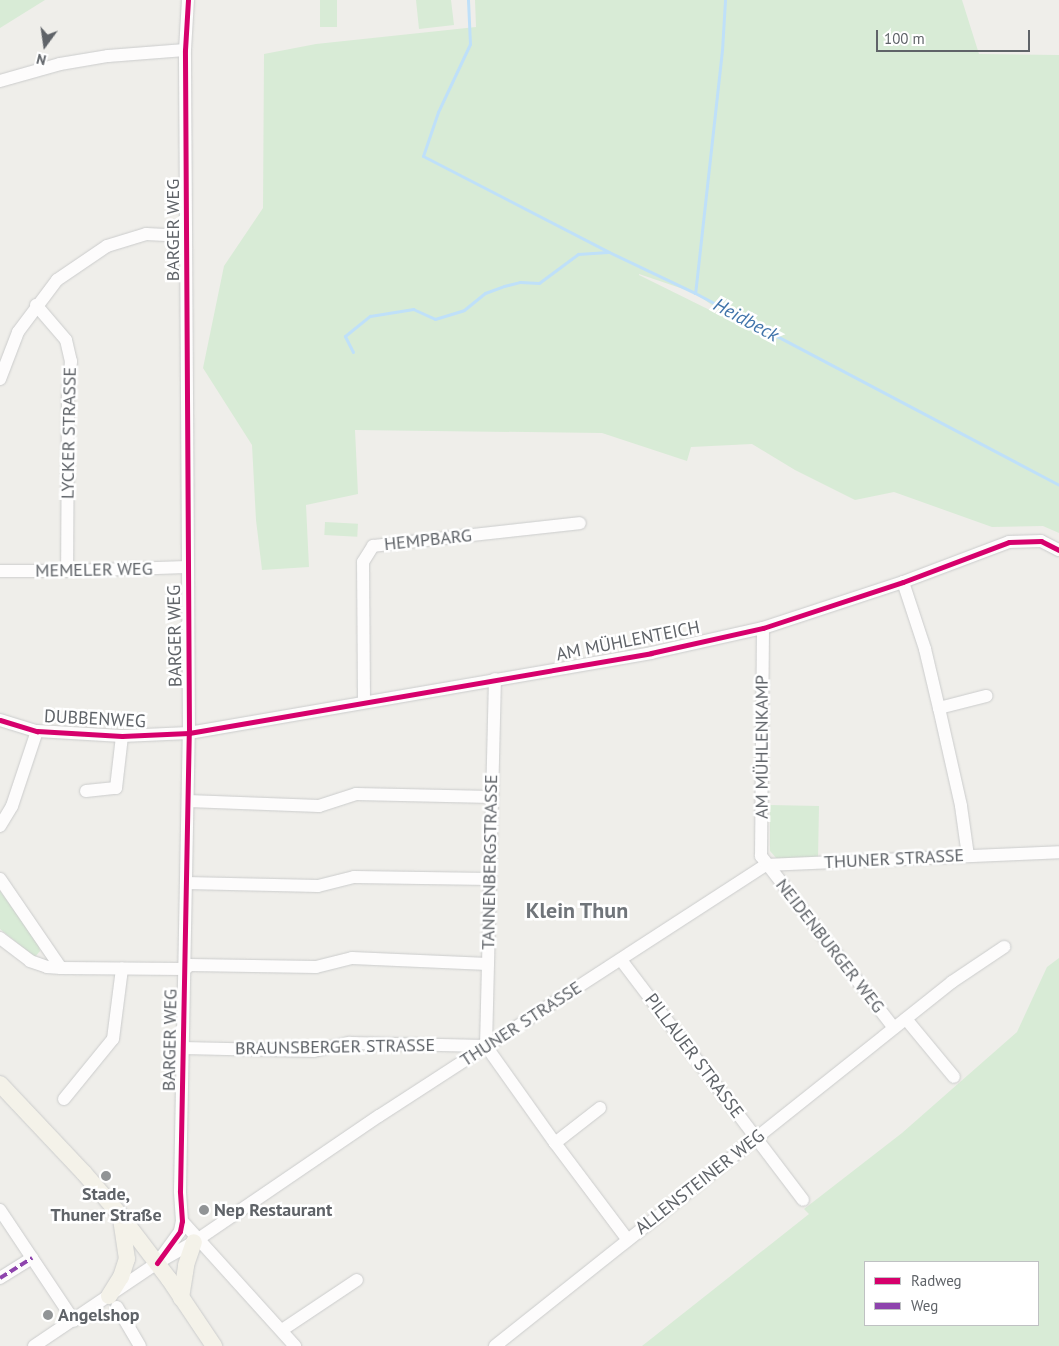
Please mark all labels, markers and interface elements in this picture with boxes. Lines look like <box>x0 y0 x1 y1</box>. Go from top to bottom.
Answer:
north arrow <box>20 20 70 70</box>
scale bar <box>879 20 1033 52</box>
text: 100 m <box>884 29 925 48</box>
text: N <box>35 50 48 69</box>
street label: BARGER WEG <box>162 179 184 281</box>
water label: Heidbeck <box>709 293 783 347</box>
street label: LYCKER STRASSE <box>57 367 81 499</box>
street label: HEMPBARG <box>383 525 473 555</box>
street label: MEMELER WEG <box>35 558 153 582</box>
street label: BARGER WEG <box>163 584 187 688</box>
street label: AM MÜHLENTEICH <box>554 616 702 666</box>
street label: AM MÜHLENKAMP <box>751 675 773 819</box>
street label: DUBBENWEG <box>44 706 146 732</box>
street label: TANNENBERGSTRASSE <box>478 774 502 950</box>
street label: THUNER STRASSE <box>823 845 965 873</box>
street label: NEIDENBURGER WEG <box>771 875 889 1017</box>
district label: Klein Thun <box>525 898 629 924</box>
street label: THUNER STRASSE <box>456 977 586 1071</box>
street label: BARGER WEG <box>158 988 182 1092</box>
street label: PILLAUER STRASSE <box>640 989 748 1123</box>
street label: BRAUNSBERGER STRASSE <box>235 1034 435 1060</box>
street label: ALLENSTEINER WEG <box>631 1125 769 1239</box>
marker: Stade, Thuner Straße <box>100 1170 112 1182</box>
place label: Stade, Thuner Straße <box>50 1184 162 1226</box>
place label: Nep Restaurant <box>214 1199 332 1221</box>
marker: Nep Restaurant <box>198 1204 210 1216</box>
legend <box>864 1261 1039 1326</box>
text: Radweg <box>911 1271 962 1290</box>
text: Weg <box>911 1296 938 1315</box>
place label: Angelshop <box>58 1304 140 1326</box>
marker: Angelshop <box>42 1309 54 1321</box>

